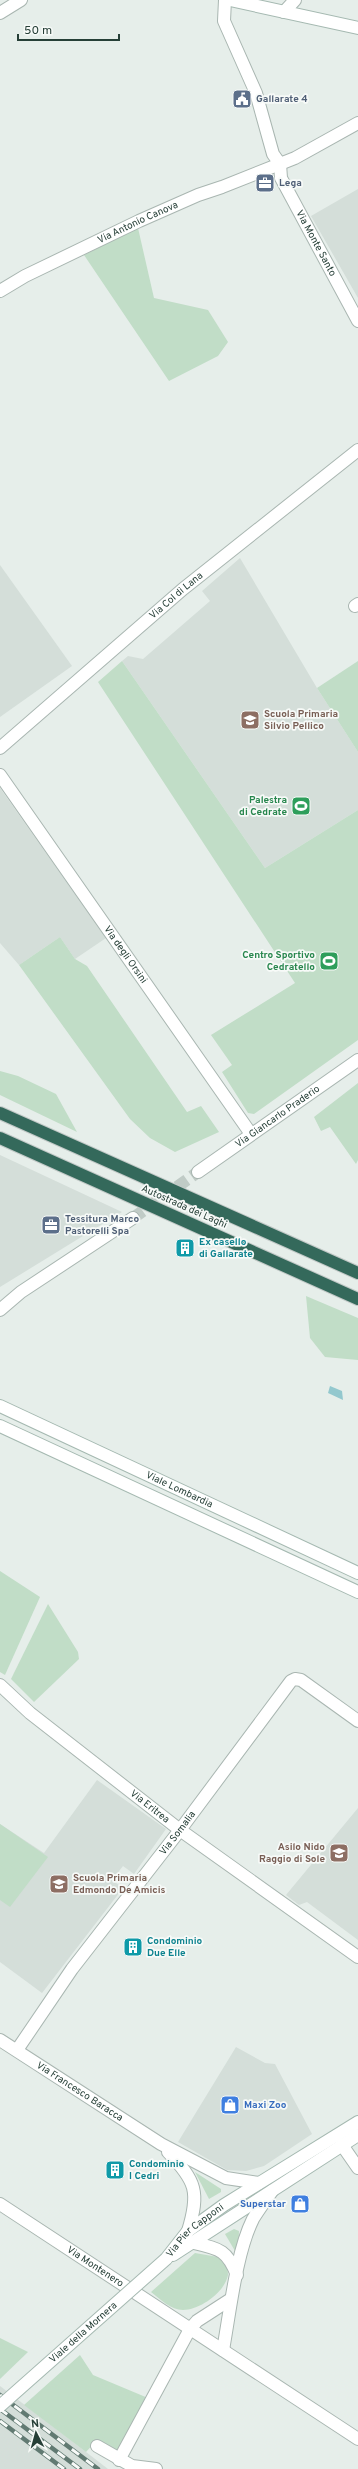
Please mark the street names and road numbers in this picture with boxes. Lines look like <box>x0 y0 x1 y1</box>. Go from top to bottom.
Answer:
street label: Via Antonio Canova <box>95 198 180 247</box>
street label: Via Monte Santo <box>293 208 339 279</box>
street label: Via Col di Lana <box>147 569 206 622</box>
street label: Via degli Orsini <box>101 923 150 986</box>
street label: Via Giancarlo Praderio <box>233 1082 323 1151</box>
street label: Autostrada dei Laghi <box>139 1182 229 1232</box>
street label: Viale Lombardia <box>144 1468 215 1511</box>
street label: Via Eritrea <box>127 1787 172 1826</box>
street label: Via Somalia <box>156 1808 198 1858</box>
street label: Via Francesco Baracca <box>34 2059 126 2124</box>
street label: Via Pier Capponi <box>163 2201 226 2260</box>
street label: Via Montenero <box>64 2243 127 2290</box>
street label: Viale della Mornera <box>46 2299 120 2366</box>

